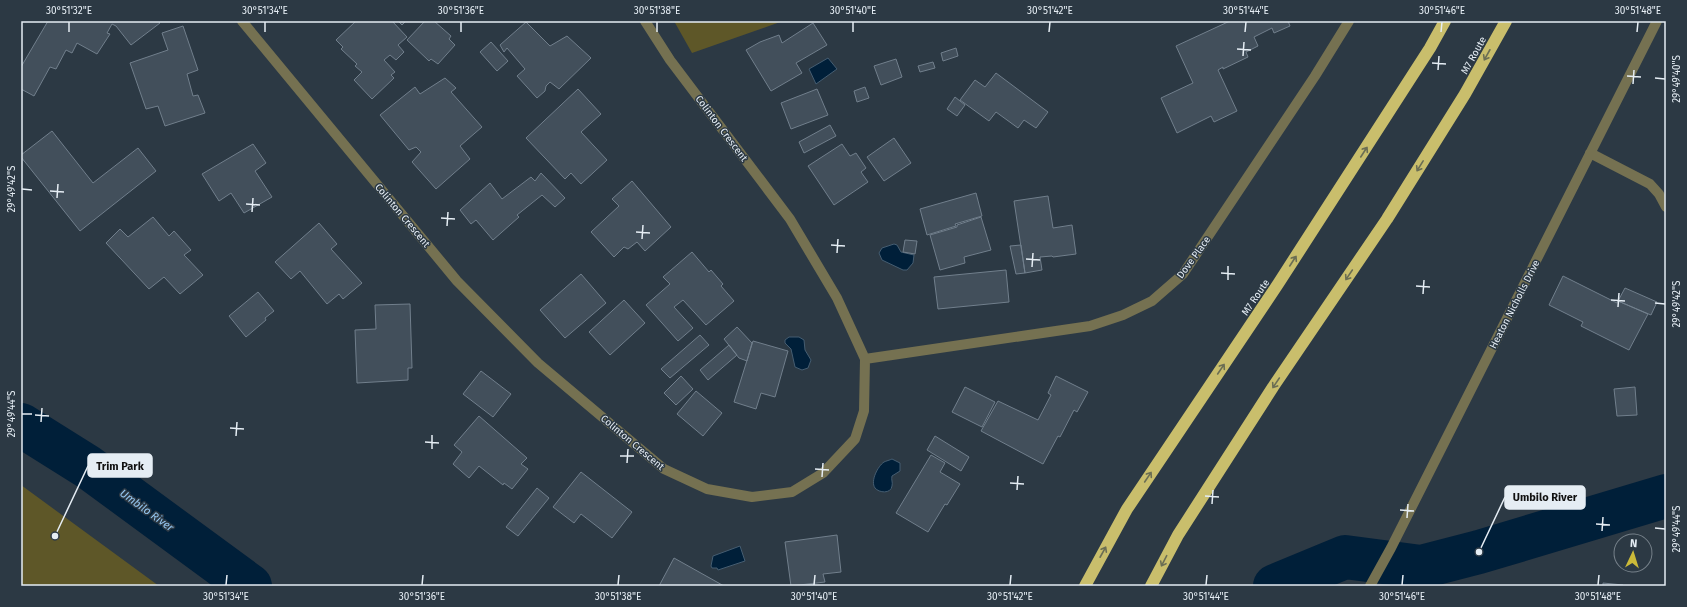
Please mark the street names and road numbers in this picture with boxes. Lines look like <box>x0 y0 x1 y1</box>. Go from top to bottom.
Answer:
street label: M7 Route <box>1459 35 1489 76</box>
street label: Colinton Crescent <box>693 93 750 164</box>
street label: Colinton Crescent <box>372 181 433 250</box>
street label: Dove Place <box>1174 234 1213 281</box>
street label: Heaton Nicholls Drive <box>1487 258 1543 351</box>
street label: M7 Route <box>1239 277 1272 318</box>
street label: Colinton Crescent <box>598 413 667 473</box>

